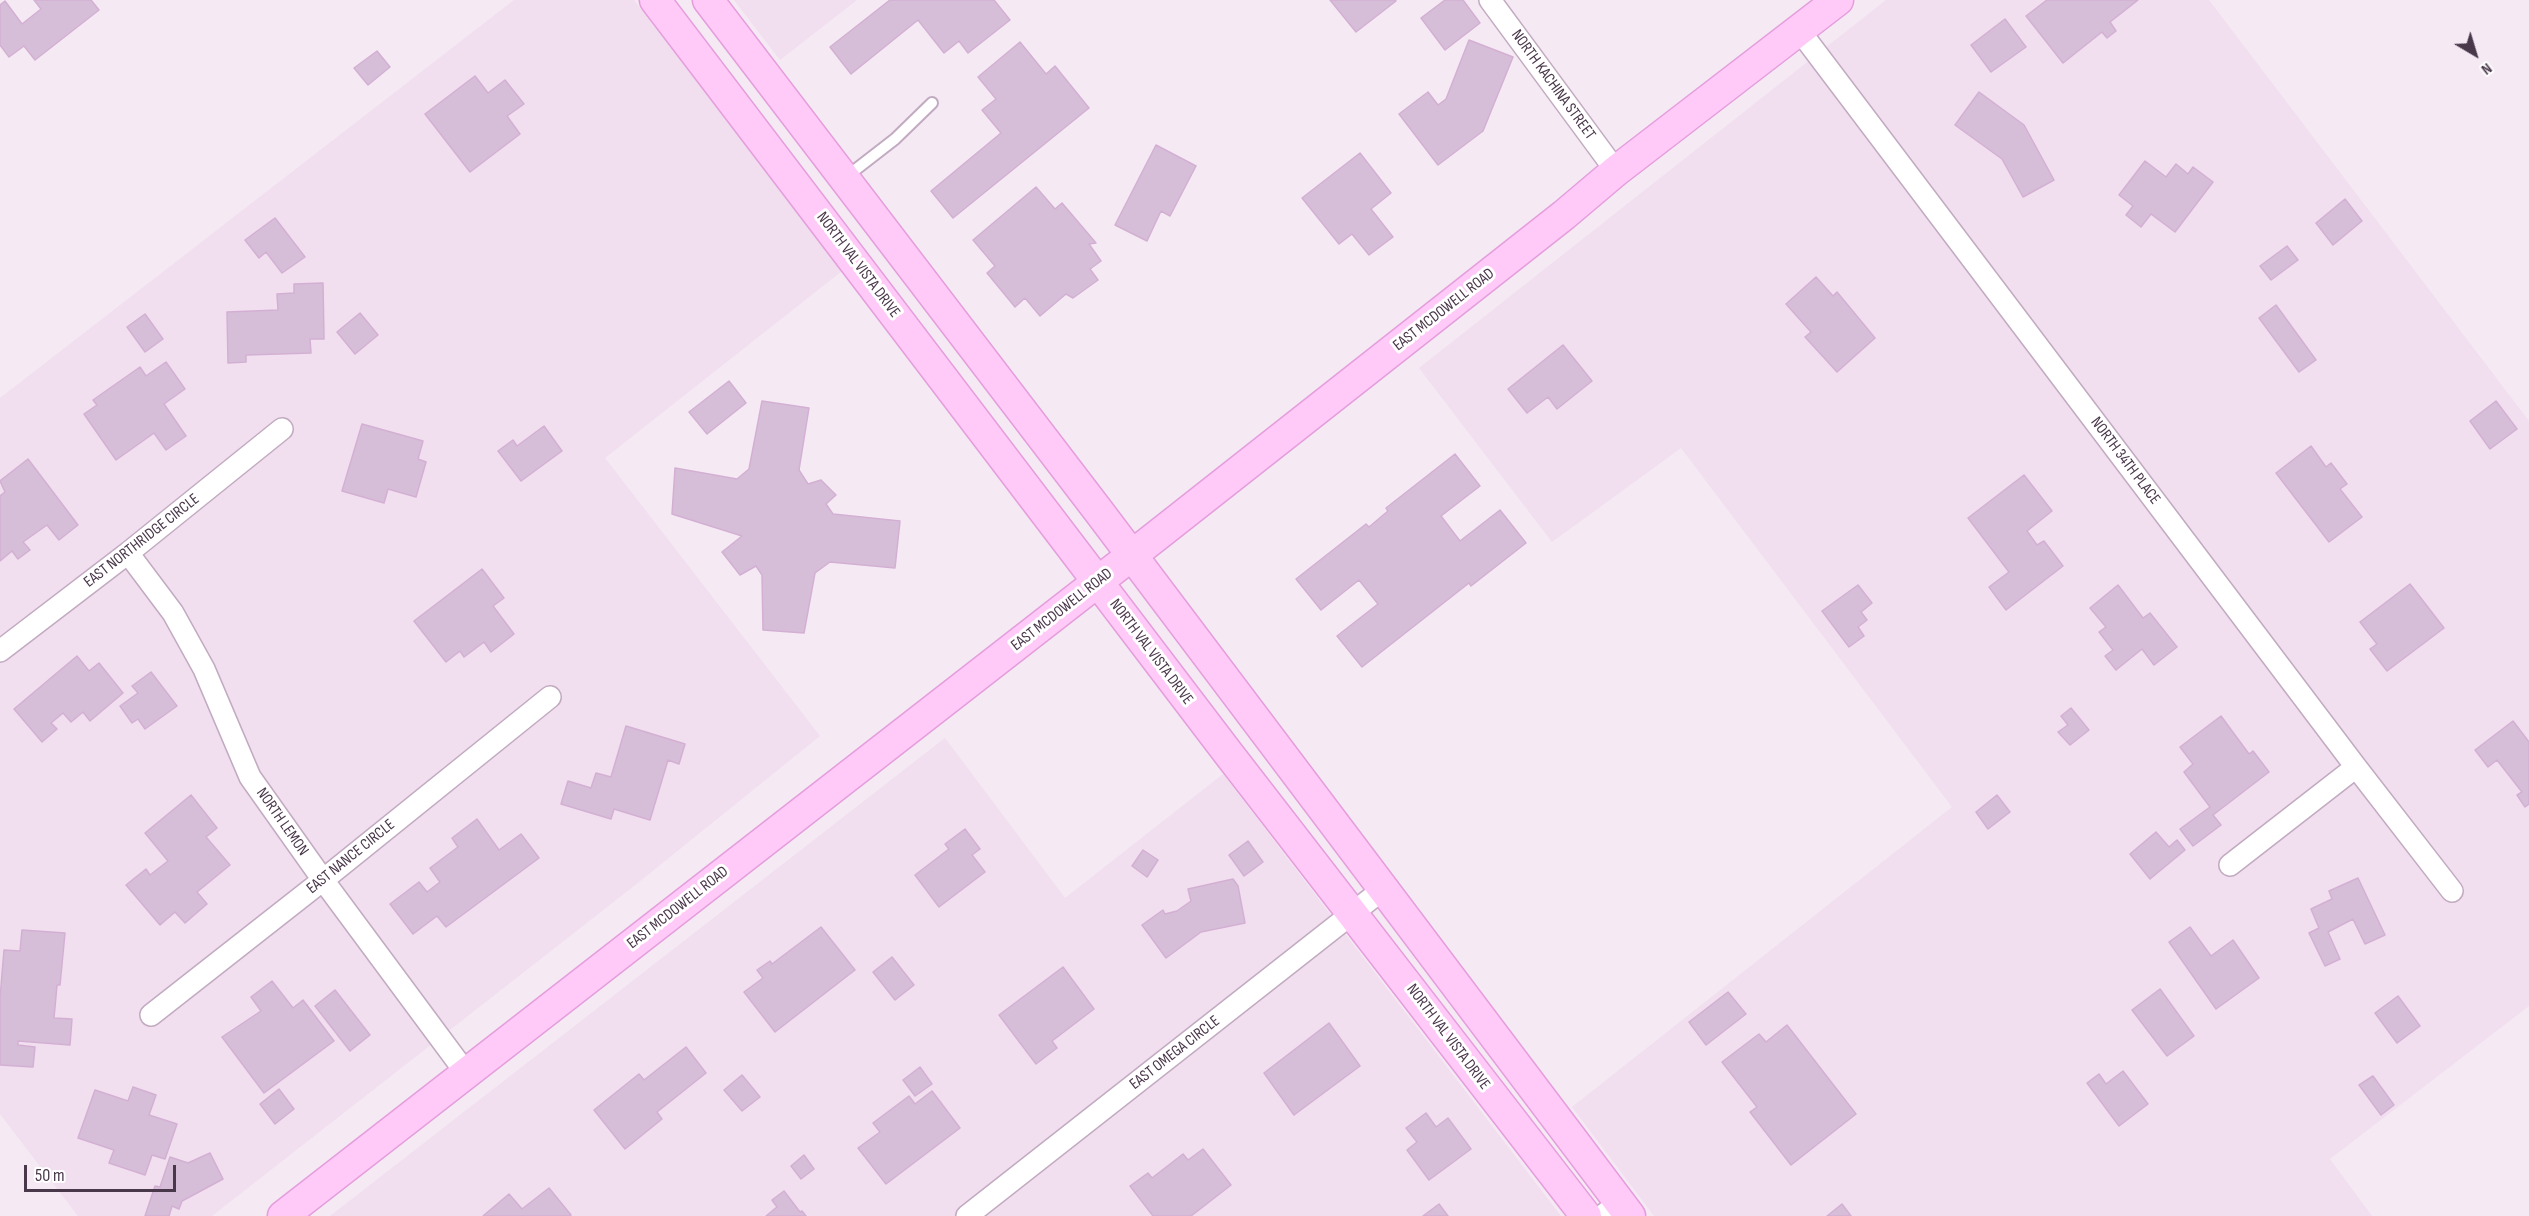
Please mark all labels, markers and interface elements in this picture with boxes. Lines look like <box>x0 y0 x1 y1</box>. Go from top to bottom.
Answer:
north arrow <box>2445 24 2505 84</box>
street label: NORTH KACHINA STREET <box>1507 26 1599 144</box>
text: N <box>2477 58 2496 79</box>
street label: NORTH VAL VISTA DRIVE <box>812 208 904 322</box>
street label: EAST MCDOWELL ROAD <box>1390 265 1498 355</box>
street label: NORTH 34TH PLACE <box>2086 414 2164 508</box>
street label: EAST NORTHRIDGE CIRCLE <box>80 490 204 592</box>
street label: EAST MCDOWELL ROAD <box>1008 565 1116 655</box>
street label: NORTH VAL VISTA DRIVE <box>1105 595 1197 709</box>
street label: NORTH LEMON <box>252 784 312 860</box>
street label: EAST NANCE CIRCLE <box>303 816 399 898</box>
street label: EAST MCDOWELL ROAD <box>624 863 732 953</box>
street label: NORTH VAL VISTA DRIVE <box>1402 980 1494 1094</box>
street label: EAST OMEGA CIRCLE <box>1126 1012 1224 1094</box>
scale bar <box>27 1153 178 1191</box>
text: 50 m <box>35 1165 65 1186</box>

